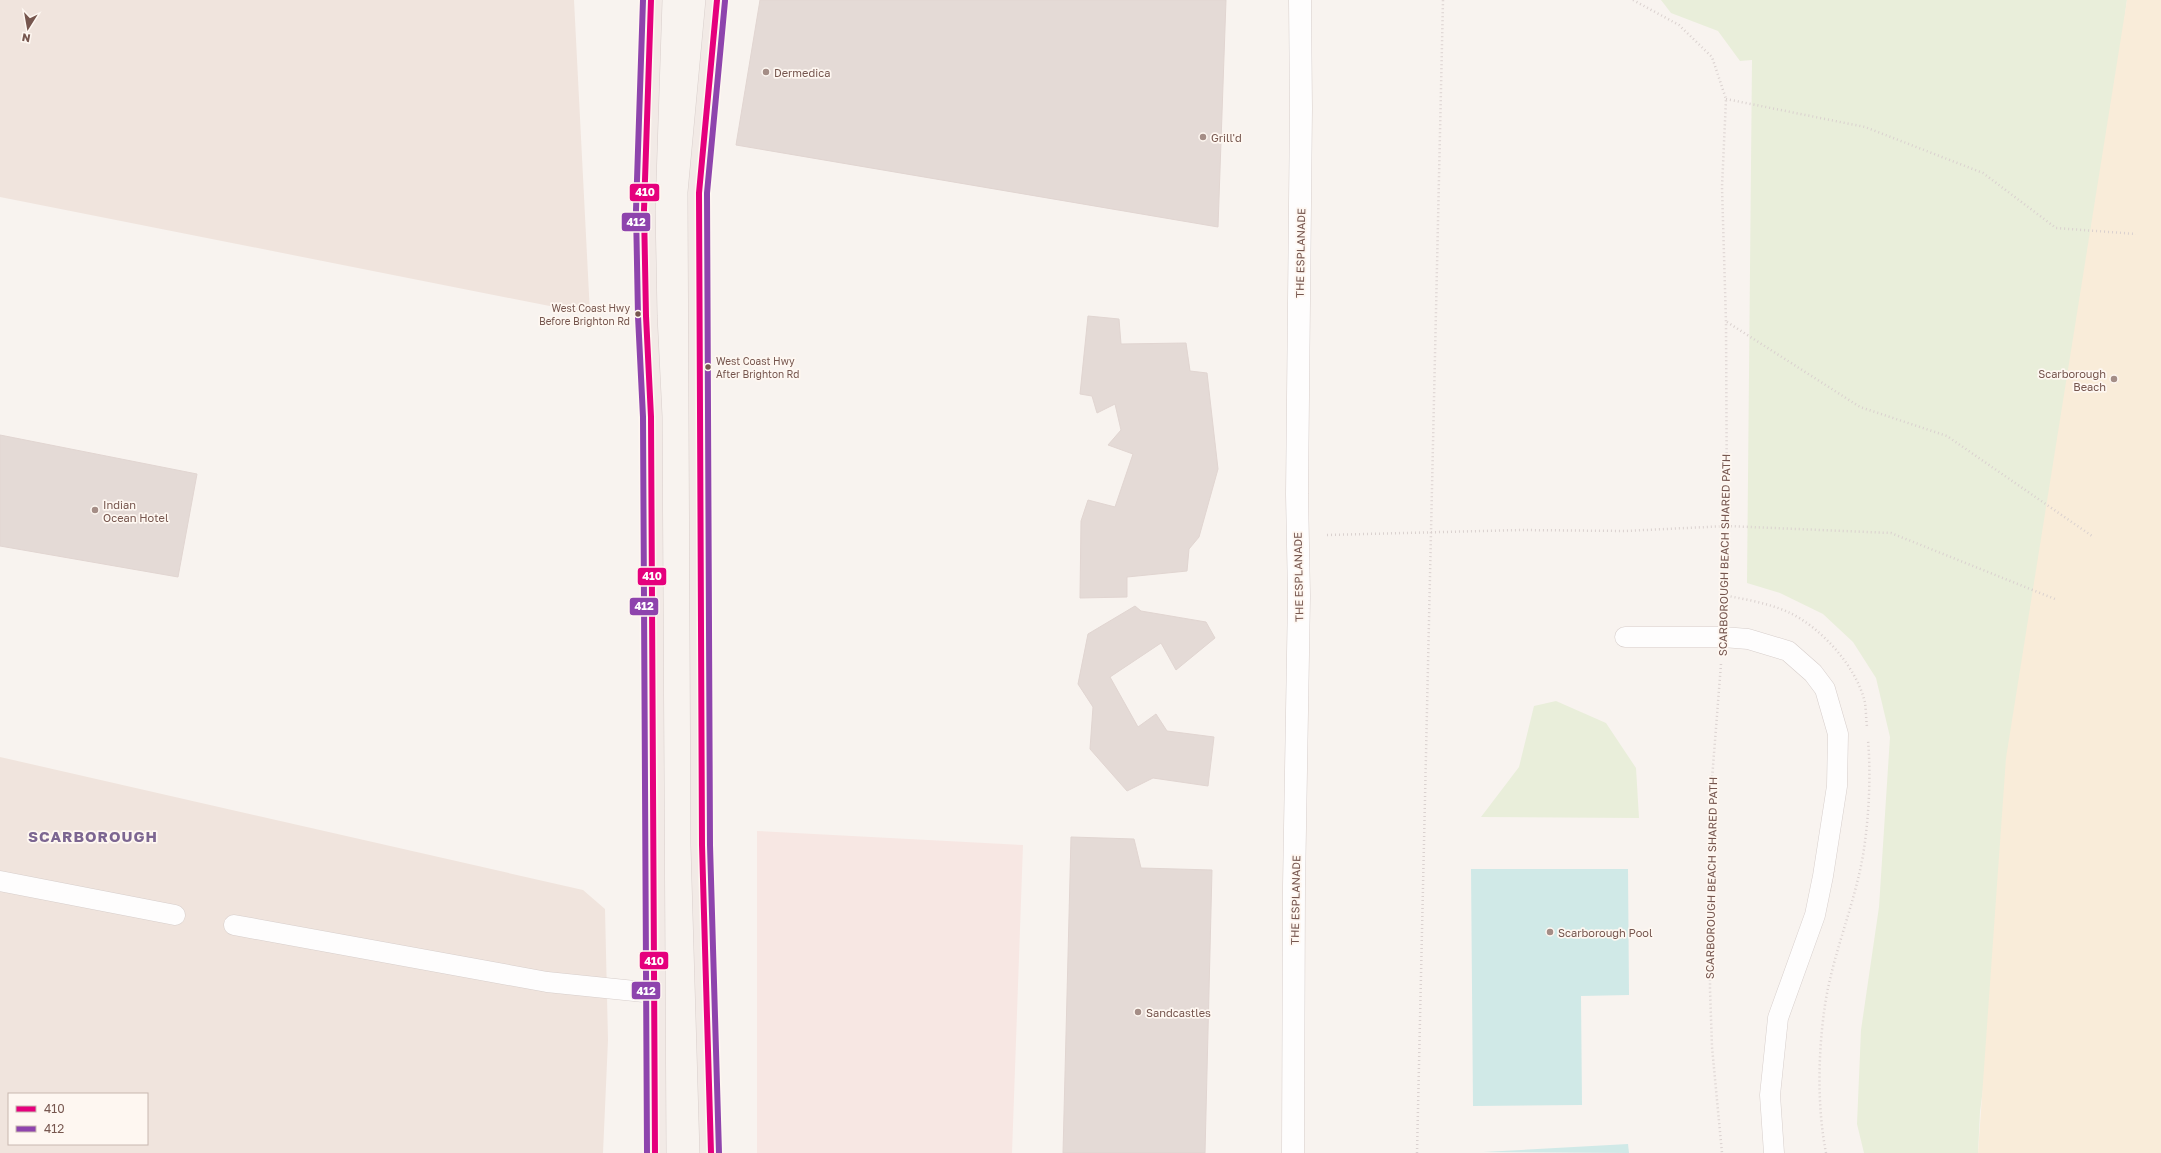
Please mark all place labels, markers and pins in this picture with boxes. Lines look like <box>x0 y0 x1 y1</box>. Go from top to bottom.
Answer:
place label: Dermedica <box>774 66 830 79</box>
marker: Dermedica <box>761 67 771 77</box>
place label: Grill'd <box>1211 131 1242 144</box>
marker: Grill'd <box>1198 132 1208 142</box>
place label: West Coast Hwy Before Brighton Rd <box>539 302 630 327</box>
marker: West Coast Hwy Before Brighton Rd <box>633 309 643 319</box>
place label: West Coast Hwy After Brighton Rd <box>716 355 799 380</box>
marker: West Coast Hwy After Brighton Rd <box>703 362 713 372</box>
place label: Scarborough Beach <box>2038 367 2106 393</box>
marker: Scarborough Beach <box>2109 374 2119 384</box>
place label: Indian Ocean Hotel <box>103 498 169 524</box>
marker: Indian Ocean Hotel <box>90 505 100 515</box>
place label: Scarborough Pool <box>1558 926 1653 939</box>
marker: Scarborough Pool <box>1545 927 1555 937</box>
place label: Sandcastles <box>1146 1006 1211 1019</box>
marker: Sandcastles <box>1133 1007 1143 1017</box>

